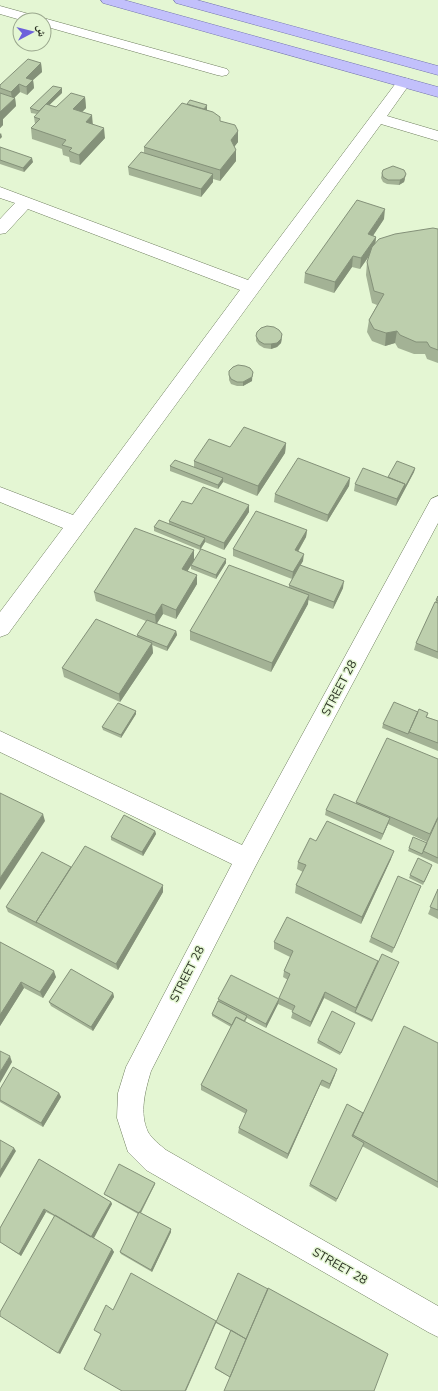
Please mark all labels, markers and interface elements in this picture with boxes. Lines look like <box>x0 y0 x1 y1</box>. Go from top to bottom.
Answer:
north arrow <box>12 12 52 52</box>
text: ش <box>33 24 50 38</box>
street label: STREET 28 <box>318 657 360 719</box>
street label: STREET 28 <box>166 943 208 1005</box>
street label: STREET 28 <box>310 1244 370 1288</box>

